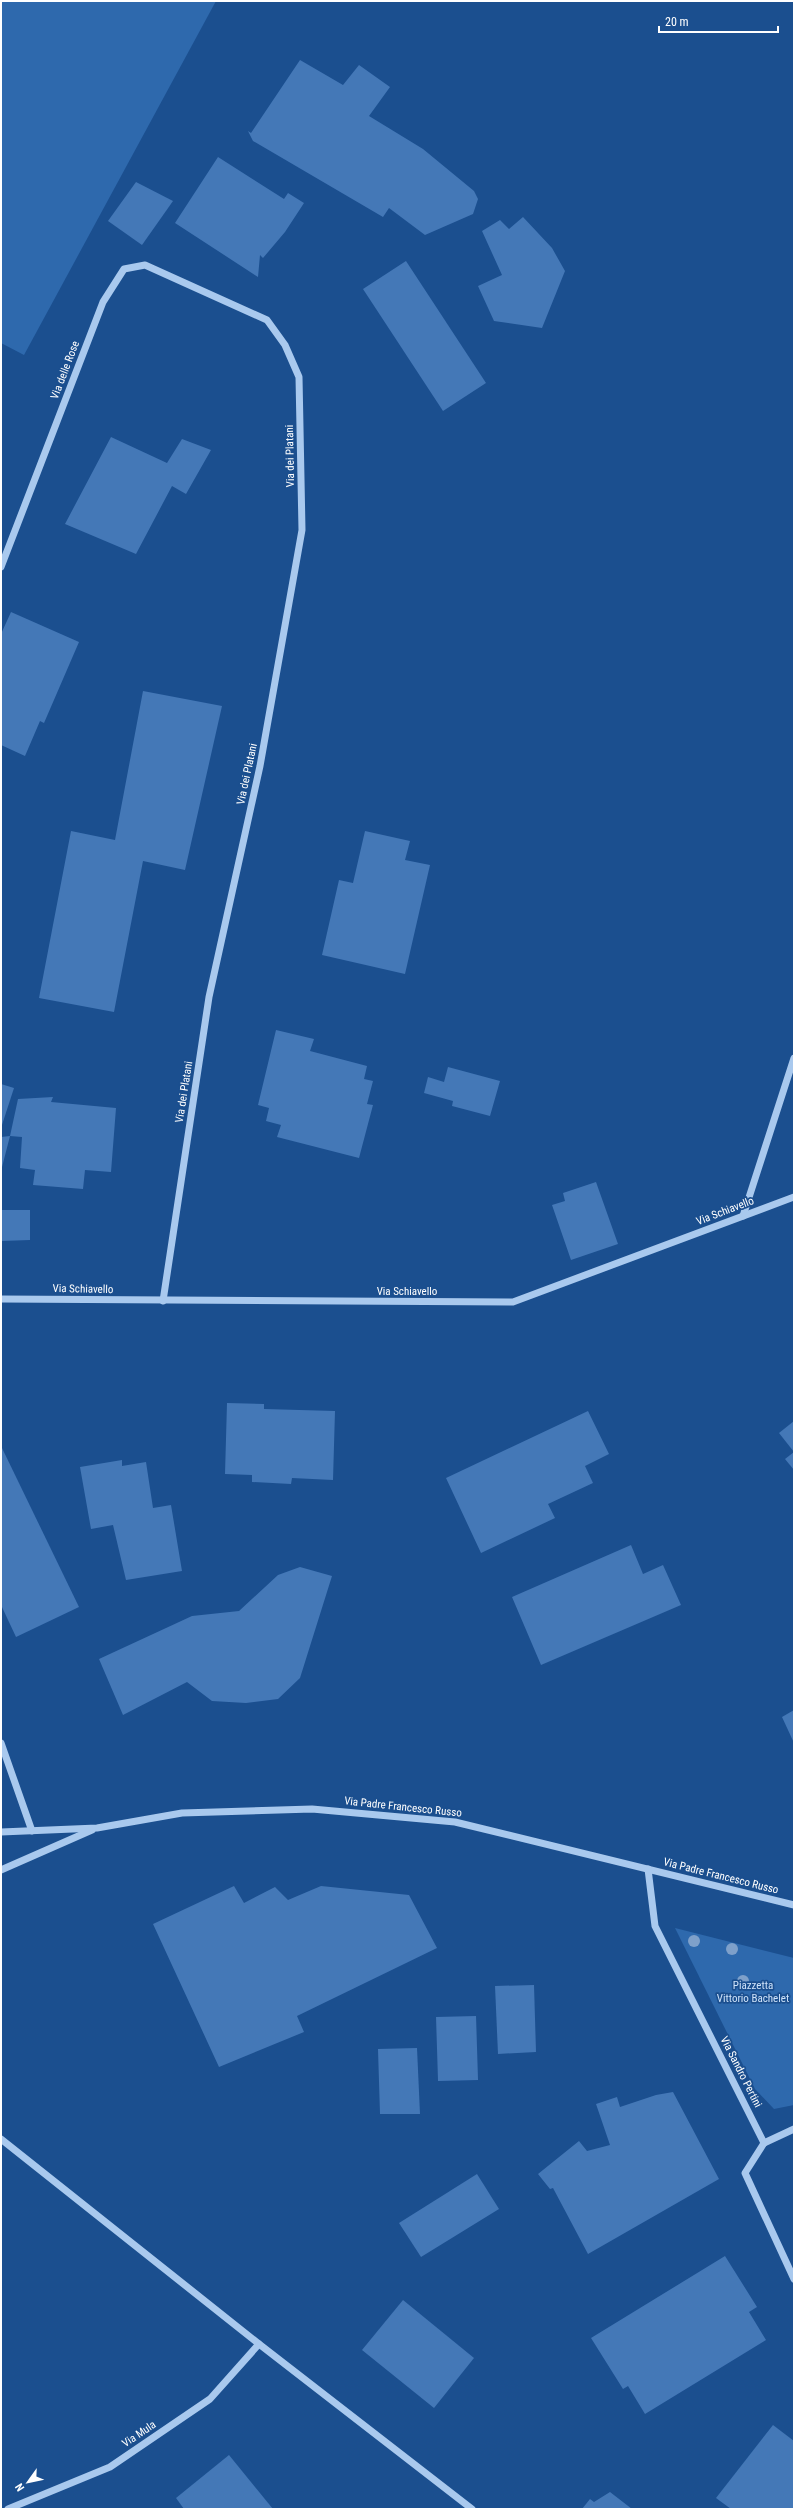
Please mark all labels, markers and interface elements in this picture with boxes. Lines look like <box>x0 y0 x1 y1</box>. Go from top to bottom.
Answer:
scale bar <box>659 8 778 34</box>
text: 20 m <box>665 15 689 29</box>
street label: Via delle Rose <box>48 339 82 401</box>
street label: Via dei Platani <box>283 425 297 487</box>
street label: Via dei Platani <box>234 742 260 806</box>
street label: Via dei Platani <box>173 1060 195 1124</box>
street label: Via Schiavello <box>694 1194 756 1228</box>
street label: Via Schiavello <box>53 1282 114 1296</box>
street label: Via Schiavello <box>377 1285 438 1298</box>
street label: Via Padre Francesco Russo <box>344 1794 463 1820</box>
street label: Via Padre Francesco Russo <box>662 1855 780 1897</box>
park label: Piazzetta Vittorio Bachelet <box>717 1979 789 2005</box>
street label: Via Sandro Pertini <box>718 2034 764 2110</box>
street label: Via Mula <box>120 2418 158 2450</box>
north arrow <box>8 2462 48 2502</box>
text: N <box>13 2481 27 2494</box>

